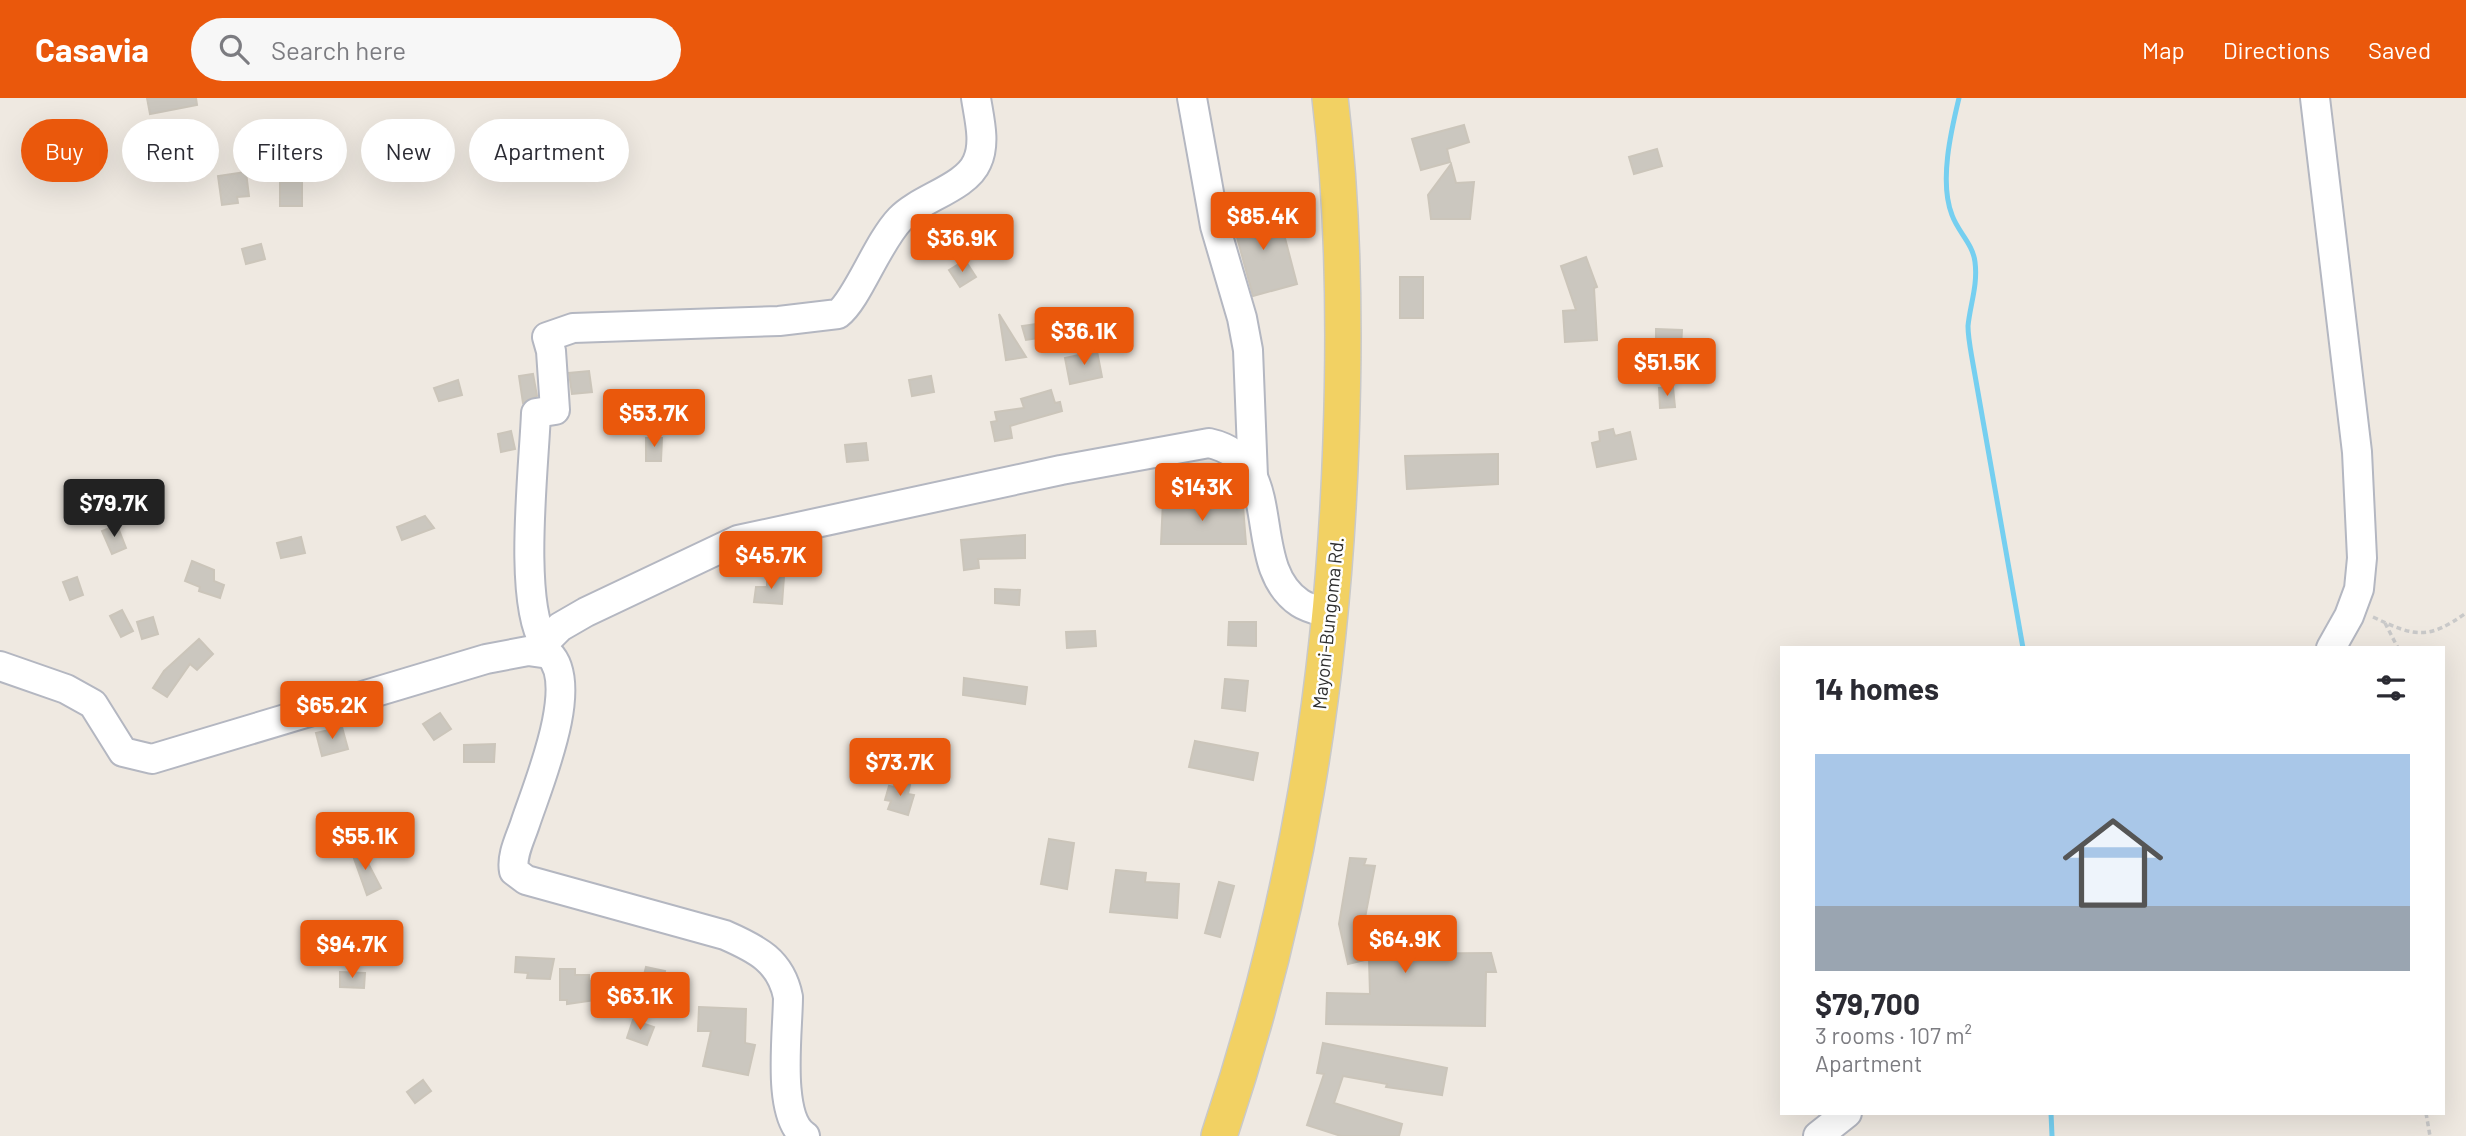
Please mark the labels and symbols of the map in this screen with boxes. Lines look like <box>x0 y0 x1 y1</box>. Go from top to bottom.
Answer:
pin: $85.4K <box>1206 192 1320 252</box>
pin: $36.9K <box>905 214 1019 274</box>
pin: $36.1K <box>1027 308 1141 367</box>
pin: $51.5K <box>1610 338 1724 398</box>
pin: $53.7K <box>597 390 711 449</box>
pin: $143K <box>1153 464 1251 523</box>
pin: $79.7K <box>57 480 171 539</box>
pin: $45.7K <box>714 532 828 591</box>
street label: Mayoni-Bungoma Rd. <box>1307 535 1348 710</box>
pin: $65.2K <box>275 682 389 741</box>
pin: $73.7K <box>843 738 957 798</box>
pin: $55.1K <box>308 812 422 872</box>
pin: $64.9K <box>1348 916 1462 975</box>
pin: $94.7K <box>295 920 409 980</box>
pin: $63.1K <box>583 972 697 1032</box>

